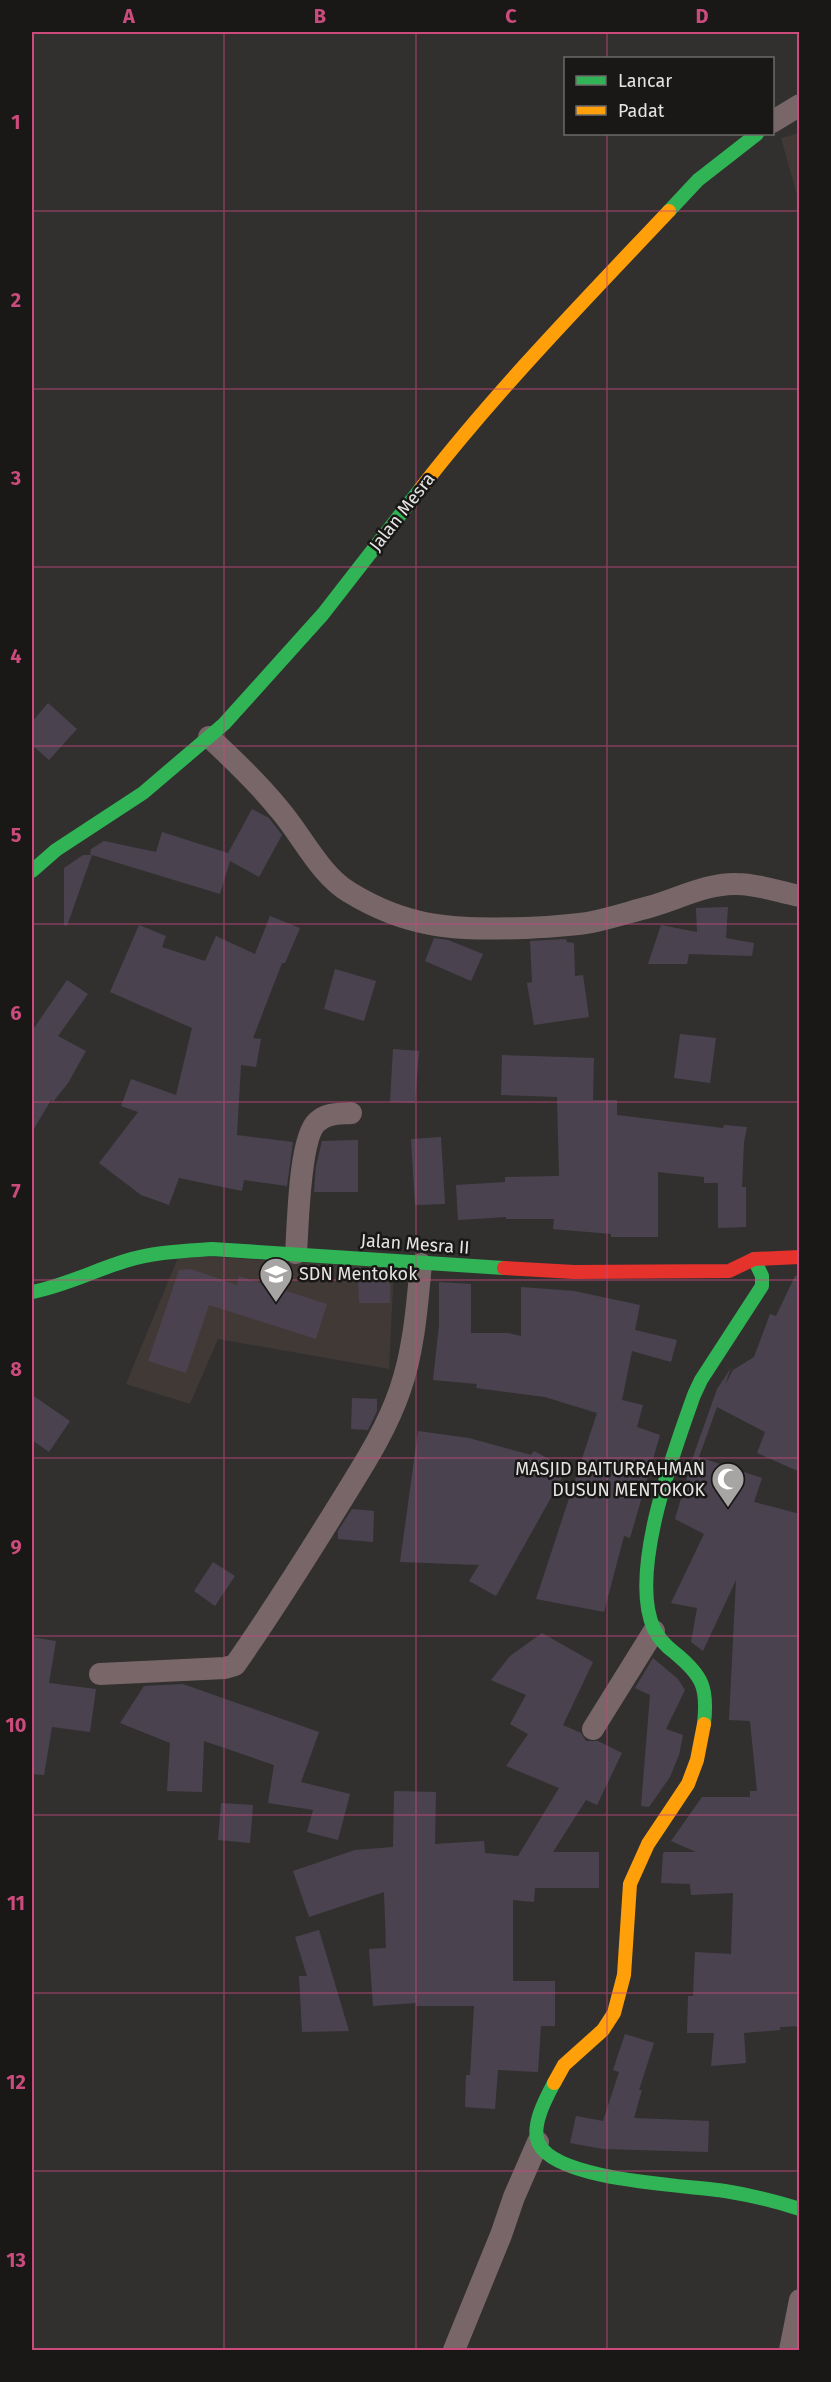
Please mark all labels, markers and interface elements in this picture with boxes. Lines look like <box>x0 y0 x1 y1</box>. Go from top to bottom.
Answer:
text: A <box>122 4 136 28</box>
text: B <box>314 4 326 28</box>
text: C <box>505 4 517 28</box>
text: D <box>695 4 709 28</box>
legend <box>564 57 774 135</box>
text: Lancar <box>618 70 672 92</box>
text: Padat <box>618 100 665 122</box>
text: 1 <box>11 110 21 134</box>
text: 2 <box>11 288 21 312</box>
text: 3 <box>10 466 21 490</box>
street label: Jalan Mesra <box>364 468 440 556</box>
text: 4 <box>10 644 22 668</box>
text: 5 <box>11 823 22 847</box>
text: 6 <box>10 1001 22 1025</box>
text: 7 <box>11 1179 21 1203</box>
street label: Jalan Mesra II <box>360 1229 470 1259</box>
school or university icon: SDN Mentokok <box>258 1256 294 1303</box>
place label: SDN Mentokok <box>299 1263 418 1285</box>
text: 8 <box>10 1357 22 1381</box>
place label: MASJID BAITURRAHMAN DUSUN MENTOKOK <box>515 1458 705 1501</box>
mosque icon: MASJID BAITURRAHMAN DUSUN MENTOKOK <box>710 1461 746 1508</box>
text: 9 <box>10 1535 22 1559</box>
text: 10 <box>6 1713 26 1737</box>
text: 11 <box>7 1891 25 1915</box>
text: 12 <box>6 2070 26 2094</box>
text: 13 <box>6 2248 26 2272</box>

